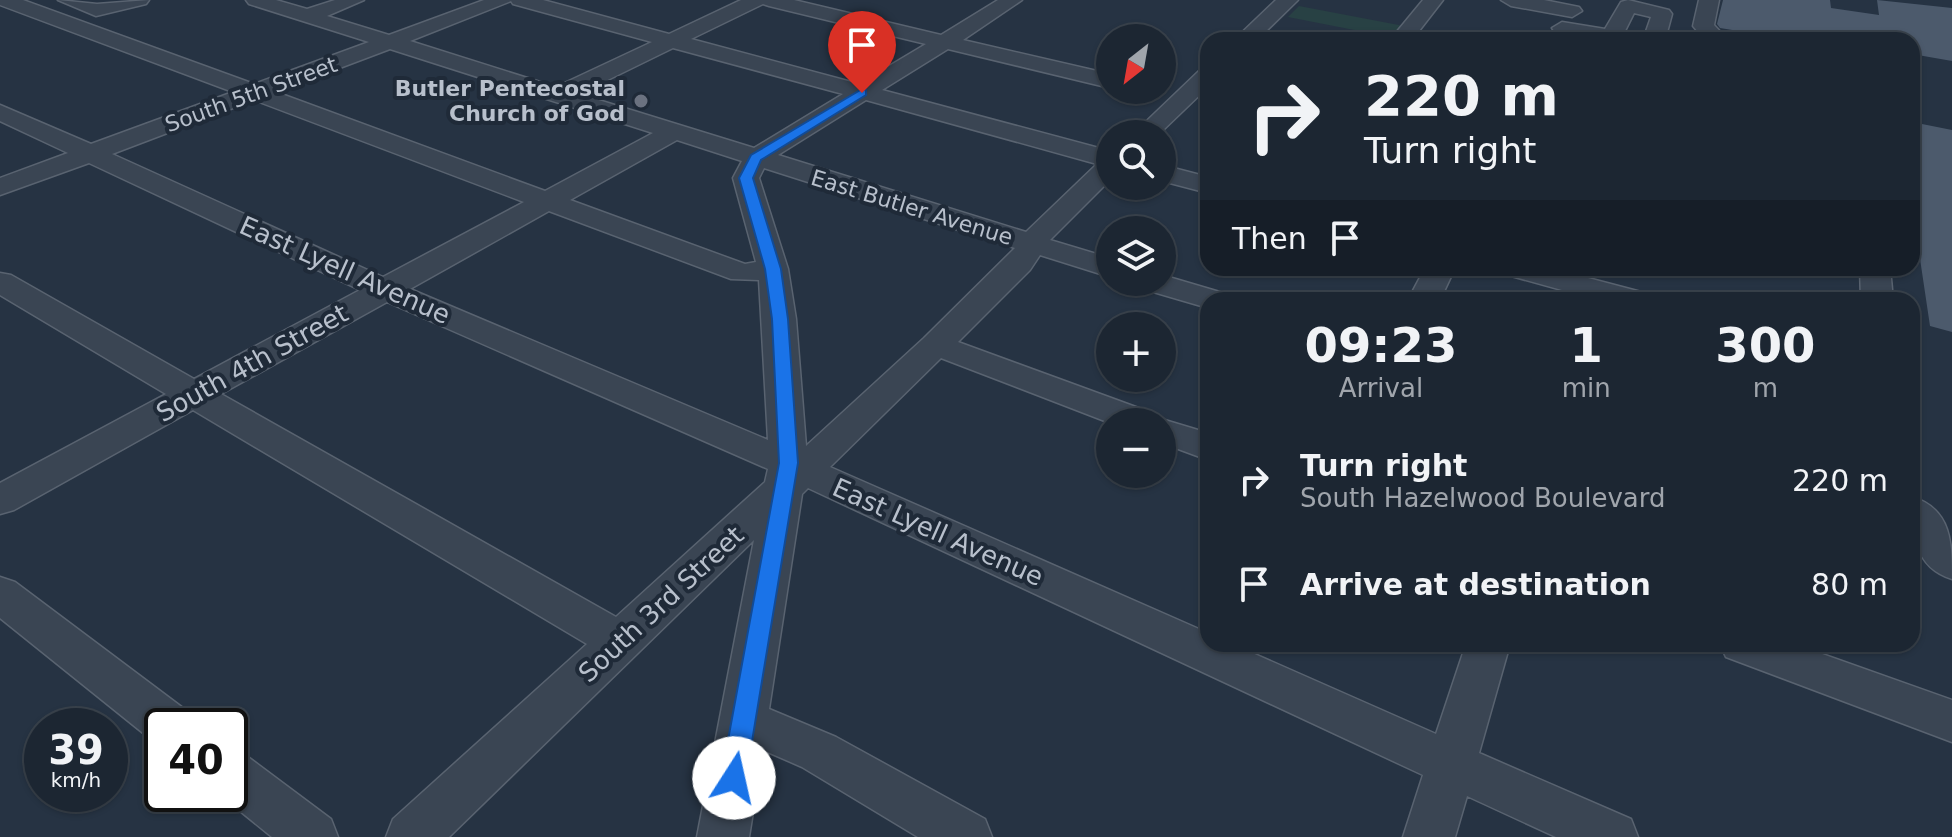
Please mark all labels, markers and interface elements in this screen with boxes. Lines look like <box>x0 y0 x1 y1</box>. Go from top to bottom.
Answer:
pin <box>828 11 896 93</box>
icon: arrive <box>840 23 884 67</box>
north arrow <box>1096 24 1176 104</box>
map controls <box>1096 24 1176 488</box>
street label: South 5th Street <box>162 52 341 137</box>
text: 220 m <box>1364 63 1559 128</box>
icon: right <box>1232 64 1336 168</box>
place label: Butler Pentecostal Church of God <box>395 76 625 126</box>
marker: Butler Pentecostal Church of God <box>632 92 650 110</box>
button: search <box>1096 120 1176 200</box>
text: Turn right <box>1364 130 1536 171</box>
street label: East Butler Avenue <box>808 165 1016 250</box>
street label: East Lyell Avenue <box>235 210 455 330</box>
button: layers <box>1096 216 1176 296</box>
icon: arrive <box>1323 216 1367 260</box>
text: Then <box>1232 221 1307 256</box>
street label: South 4th Street <box>151 298 353 428</box>
button: + <box>1096 312 1176 392</box>
text: 09:23 <box>1304 317 1457 373</box>
text: 1 <box>1570 317 1603 373</box>
text: 300 <box>1715 317 1815 373</box>
text: Arrival <box>1339 373 1423 403</box>
text: min <box>1562 373 1611 403</box>
text: m <box>1753 373 1778 403</box>
button: − <box>1096 408 1176 488</box>
text: Turn right <box>1300 448 1467 483</box>
icon: right <box>1232 458 1276 502</box>
text: 220 m <box>1792 463 1888 498</box>
street label: East Lyell Avenue <box>828 472 1048 592</box>
text: South Hazelwood Boulevard <box>1300 483 1666 513</box>
street label: South 3rd Street <box>572 520 750 688</box>
icon: arrive <box>1232 562 1276 606</box>
text: Arrive at destination <box>1300 567 1651 602</box>
text: 80 m <box>1811 567 1888 602</box>
speed limit sign: 40 <box>144 708 248 812</box>
text: 39 <box>48 727 104 773</box>
position arrow <box>692 736 776 820</box>
text: km/h <box>51 768 101 792</box>

